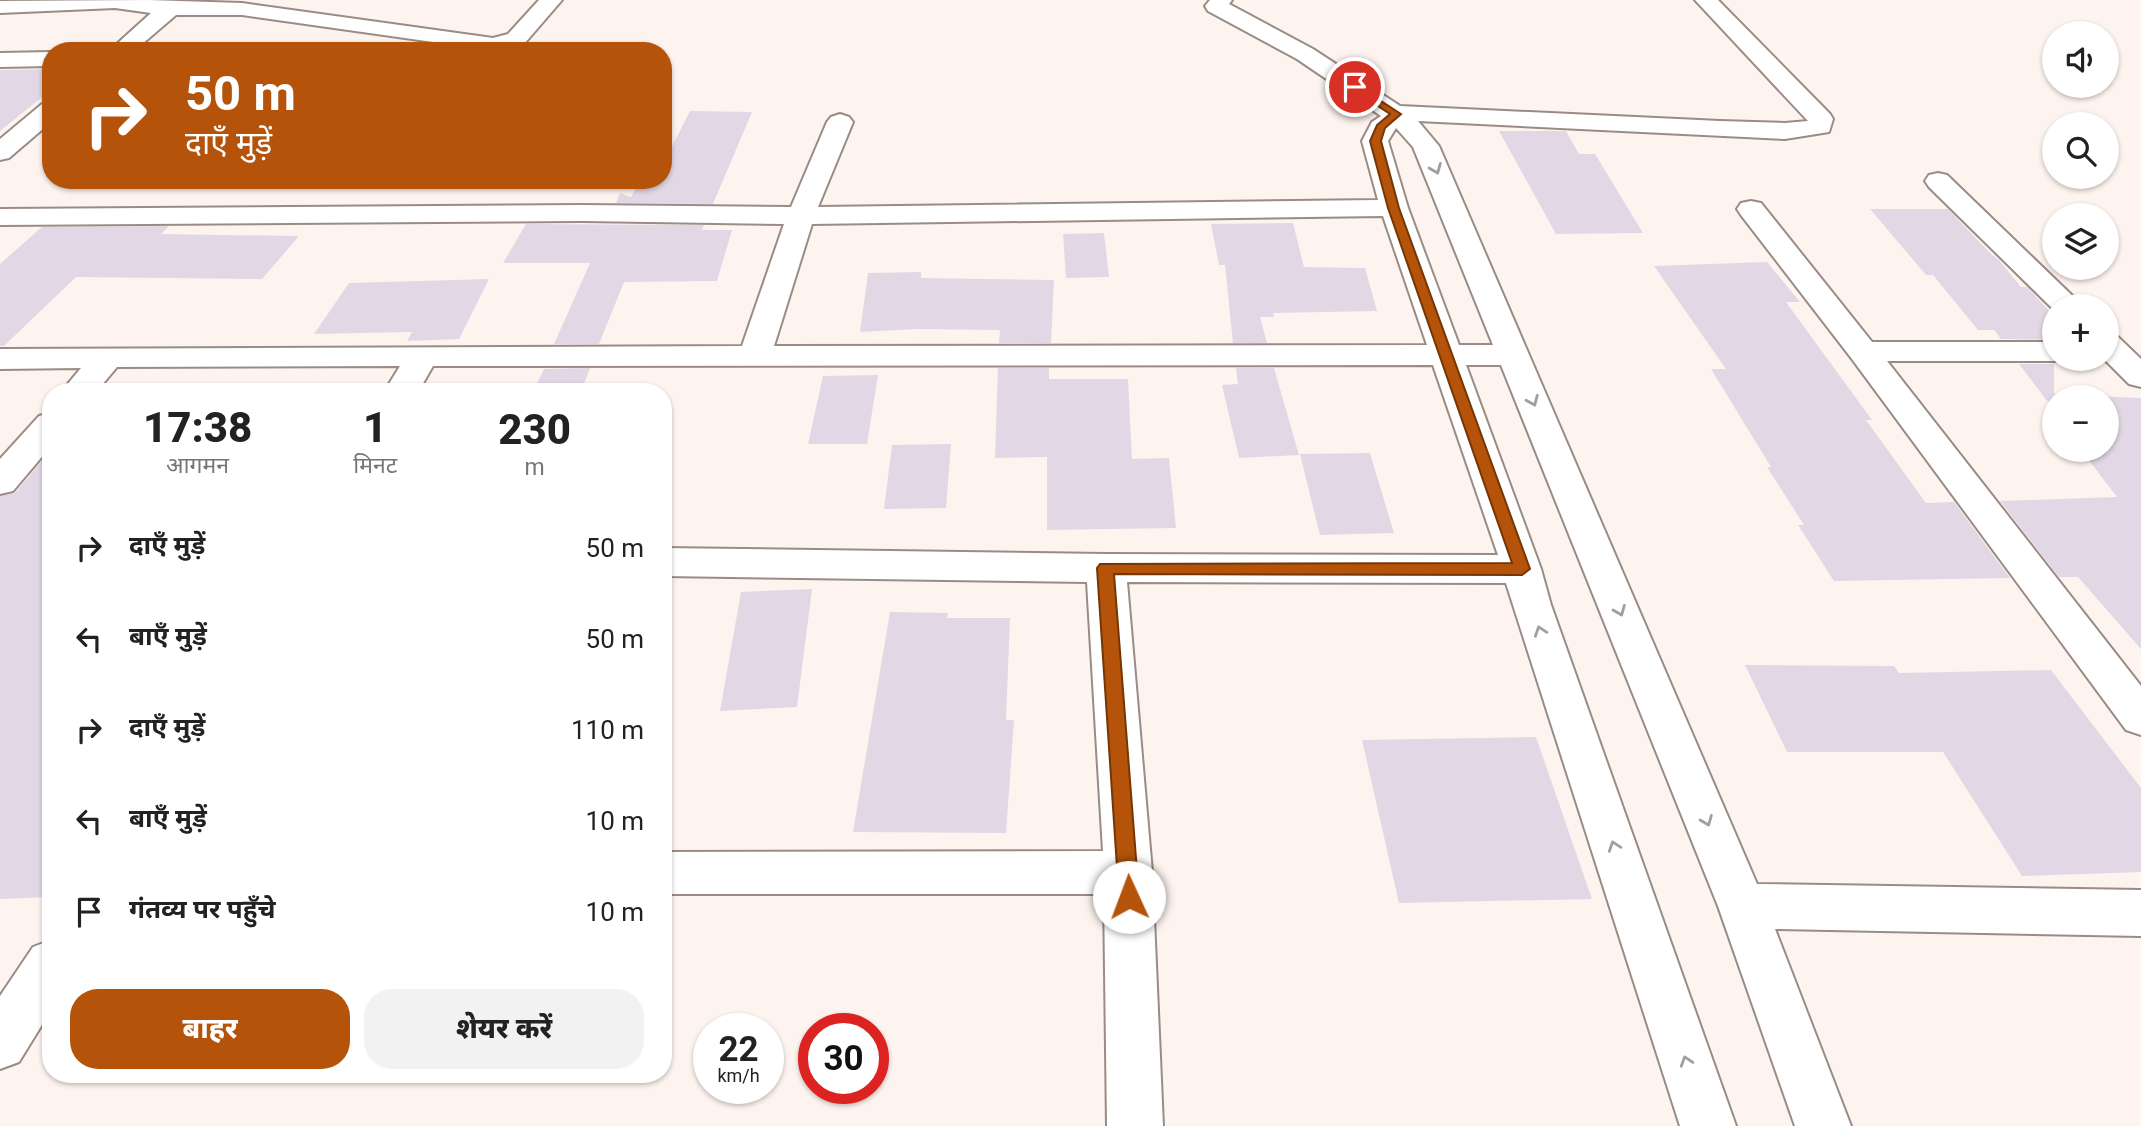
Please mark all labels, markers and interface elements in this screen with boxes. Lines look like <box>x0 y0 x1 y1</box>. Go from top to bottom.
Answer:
map controls <box>2042 21 2119 462</box>
button: sound <box>2042 21 2119 98</box>
pin <box>1325 57 1385 117</box>
text: 50 m <box>185 65 296 122</box>
icon: arrive <box>1336 68 1374 106</box>
icon: right <box>70 70 161 161</box>
button: search <box>2042 112 2119 189</box>
text: दाएँ मुड़ें <box>185 124 272 162</box>
one-way arrow <box>1427 162 1441 174</box>
button: layers <box>2042 203 2119 280</box>
button: + <box>2042 294 2119 371</box>
button: − <box>2042 385 2119 462</box>
one-way arrow <box>1525 394 1539 406</box>
text: 17:38 <box>143 403 252 452</box>
text: 1 <box>363 403 387 452</box>
text: 230 <box>498 405 571 454</box>
text: आगमन <box>166 452 229 479</box>
text: मिनट <box>353 452 397 479</box>
text: m <box>525 454 545 481</box>
icon: right <box>70 529 108 567</box>
text: दाएँ मुड़ें <box>129 530 205 560</box>
text: 50 m <box>586 533 644 563</box>
one-way arrow <box>1612 604 1626 616</box>
icon: left <box>70 620 108 658</box>
text: बाएँ मुड़ें <box>129 621 207 651</box>
text: 50 m <box>586 624 644 654</box>
one-way arrow <box>1534 625 1548 637</box>
icon: right <box>70 711 108 749</box>
text: दाएँ मुड़ें <box>129 712 205 742</box>
text: 110 m <box>571 715 644 745</box>
icon: left <box>70 802 108 840</box>
text: बाएँ मुड़ें <box>129 803 207 833</box>
text: 10 m <box>586 806 644 836</box>
one-way arrow <box>1699 815 1713 827</box>
one-way arrow <box>1608 840 1622 852</box>
position arrow <box>1092 860 1166 934</box>
icon: arrive <box>70 893 108 931</box>
text: गंतव्य पर पहुँचे <box>129 894 276 924</box>
text: 10 m <box>586 897 644 927</box>
button: बाहर <box>70 989 350 1069</box>
button: शेयर करें <box>364 989 644 1069</box>
speed limit sign: 30 <box>798 1013 889 1104</box>
text: 22 <box>718 1029 759 1070</box>
one-way arrow <box>1680 1056 1695 1068</box>
text: km/h <box>717 1065 760 1086</box>

